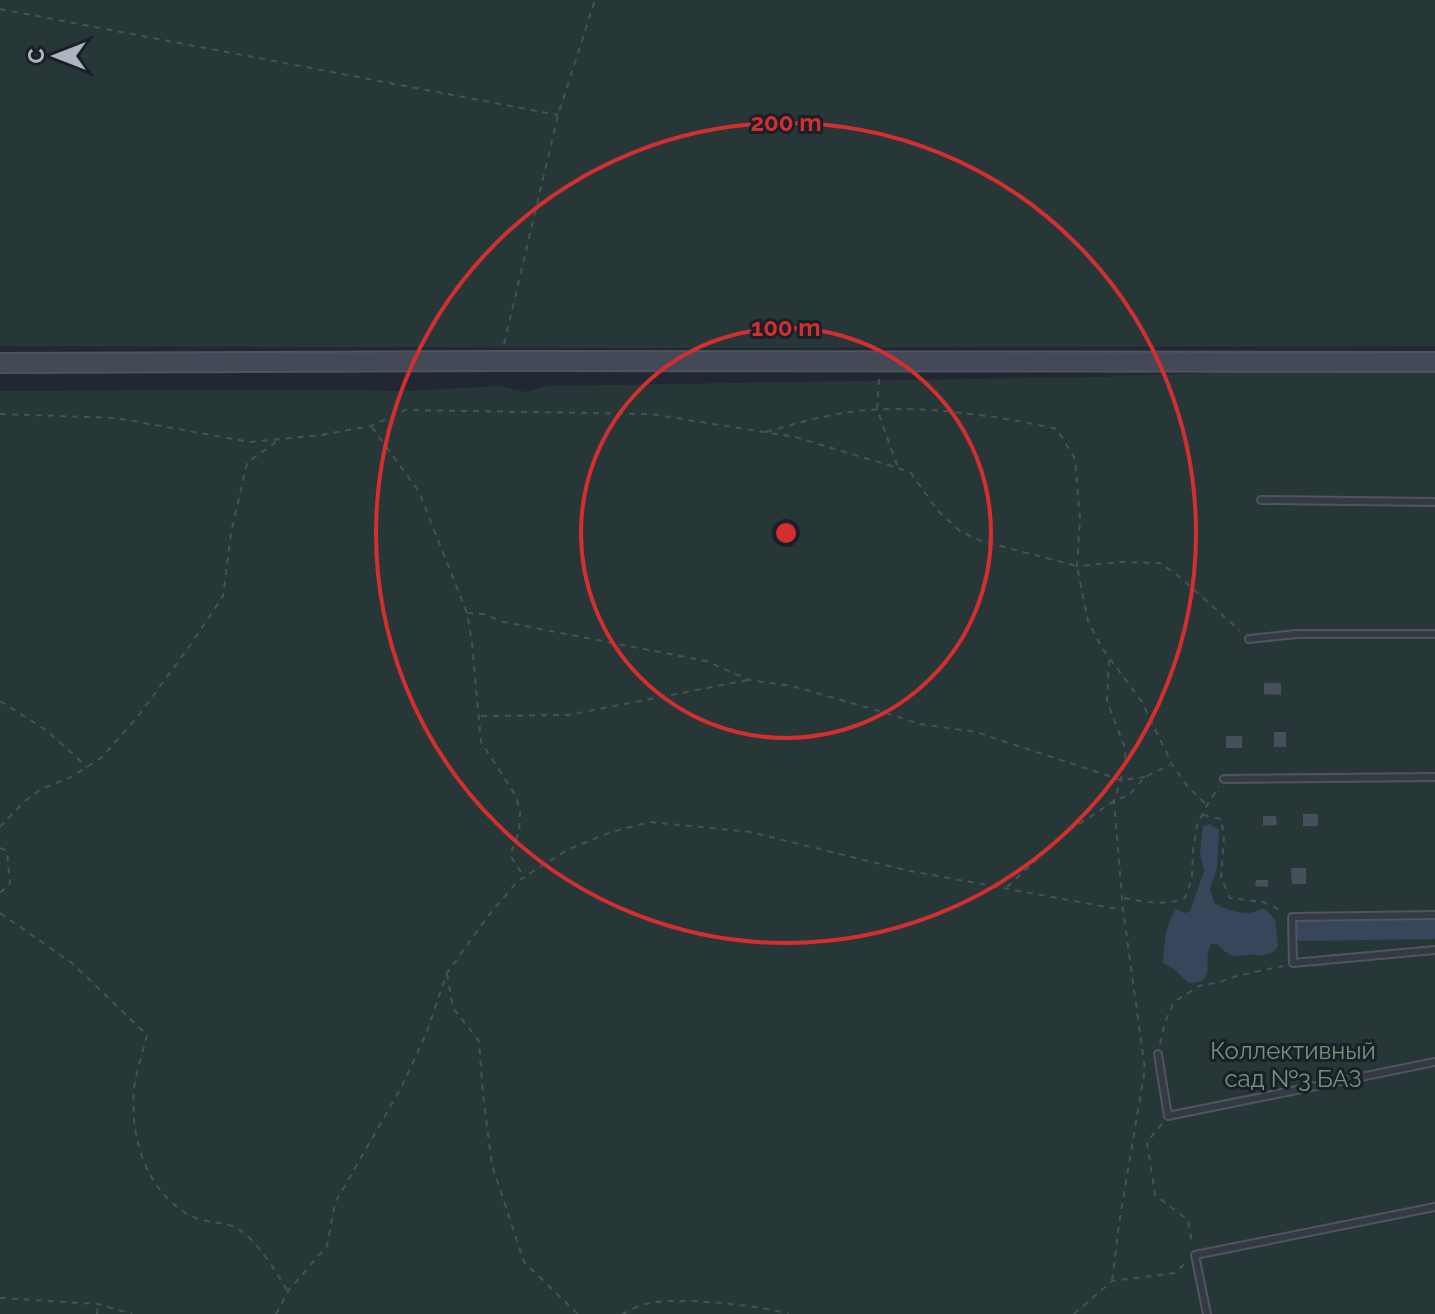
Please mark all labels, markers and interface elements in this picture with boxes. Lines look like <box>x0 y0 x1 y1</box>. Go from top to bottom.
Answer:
north arrow <box>16 16 96 96</box>
text: С <box>23 48 49 64</box>
text: 200 m <box>750 108 822 137</box>
text: 100 m <box>751 313 821 342</box>
centre of rings <box>772 519 800 547</box>
park label: Коллективный сад №3 БАЗ <box>1210 1036 1376 1093</box>

